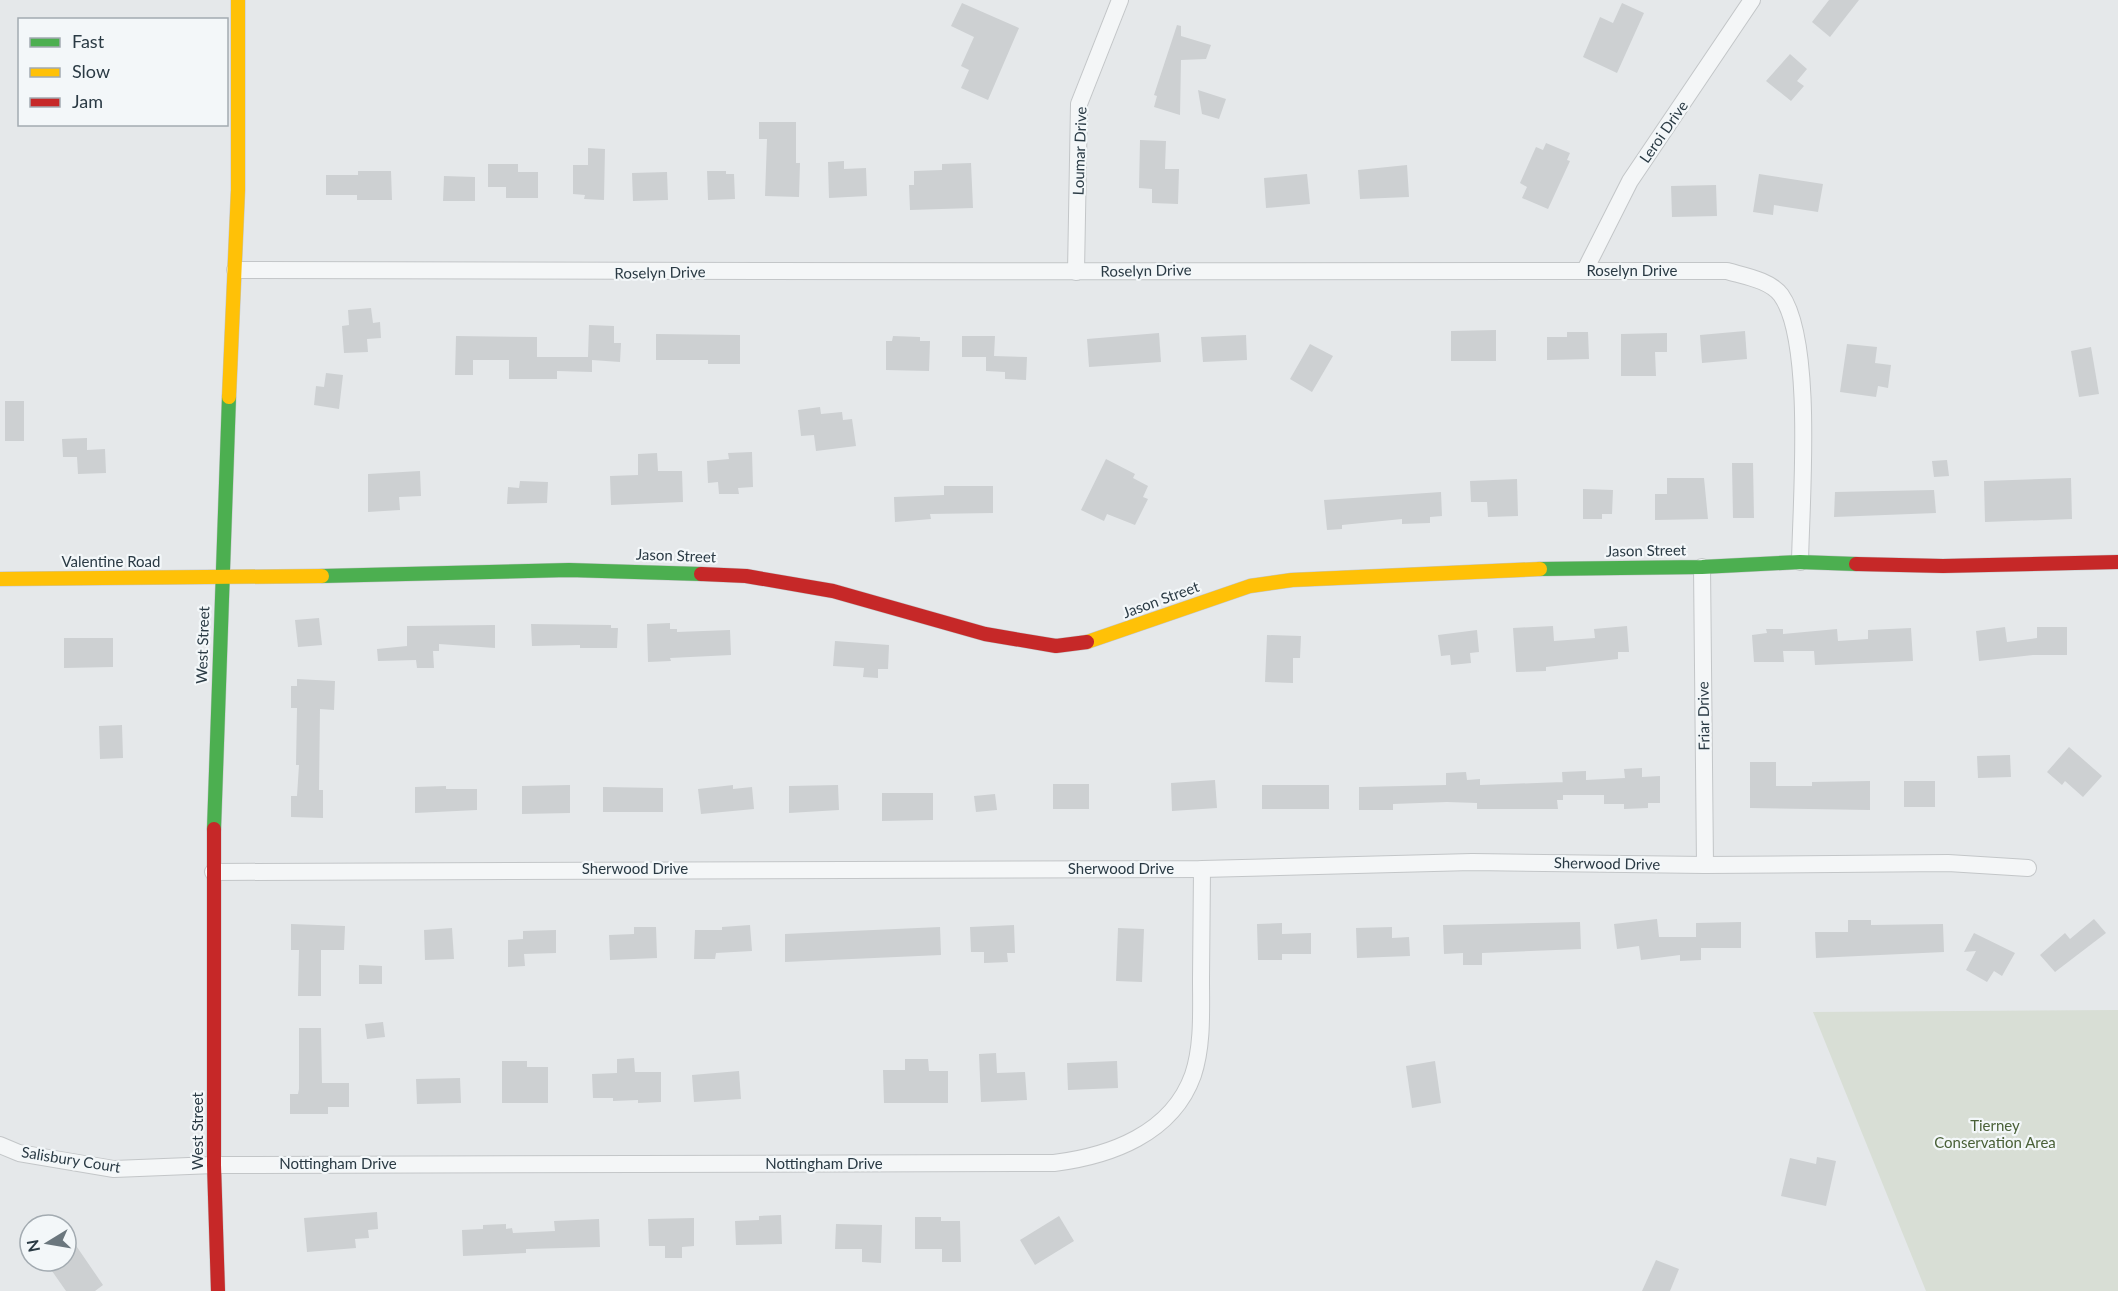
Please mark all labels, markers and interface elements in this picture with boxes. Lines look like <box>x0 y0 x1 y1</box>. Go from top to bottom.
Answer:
legend <box>18 18 228 126</box>
text: Fast <box>72 30 105 52</box>
text: Slow <box>72 60 110 82</box>
text: Jam <box>72 90 103 112</box>
street label: Leroi Drive <box>1635 97 1691 166</box>
street label: Loumar Drive <box>1068 106 1090 196</box>
street label: Roselyn Drive <box>1100 260 1192 280</box>
street label: Roselyn Drive <box>1586 261 1678 279</box>
street label: Roselyn Drive <box>614 262 706 282</box>
street label: Jason Street <box>1606 540 1687 560</box>
street label: Jason Street <box>636 545 717 565</box>
street label: Valentine Road <box>62 552 160 570</box>
street label: Jason Street <box>1120 577 1202 621</box>
street label: West Street <box>192 605 212 684</box>
street label: Friar Drive <box>1693 681 1713 751</box>
street label: Sherwood Drive <box>1554 853 1660 873</box>
street label: Sherwood Drive <box>582 859 688 877</box>
street label: Sherwood Drive <box>1068 859 1174 877</box>
street label: West Street <box>188 1091 206 1170</box>
park label: Tierney Conservation Area <box>1934 1116 2056 1151</box>
street label: Salisbury Court <box>20 1142 123 1176</box>
street label: Nottingham Drive <box>279 1154 397 1172</box>
street label: Nottingham Drive <box>765 1154 883 1172</box>
north arrow <box>18 1213 78 1273</box>
text: N <box>22 1238 43 1254</box>

